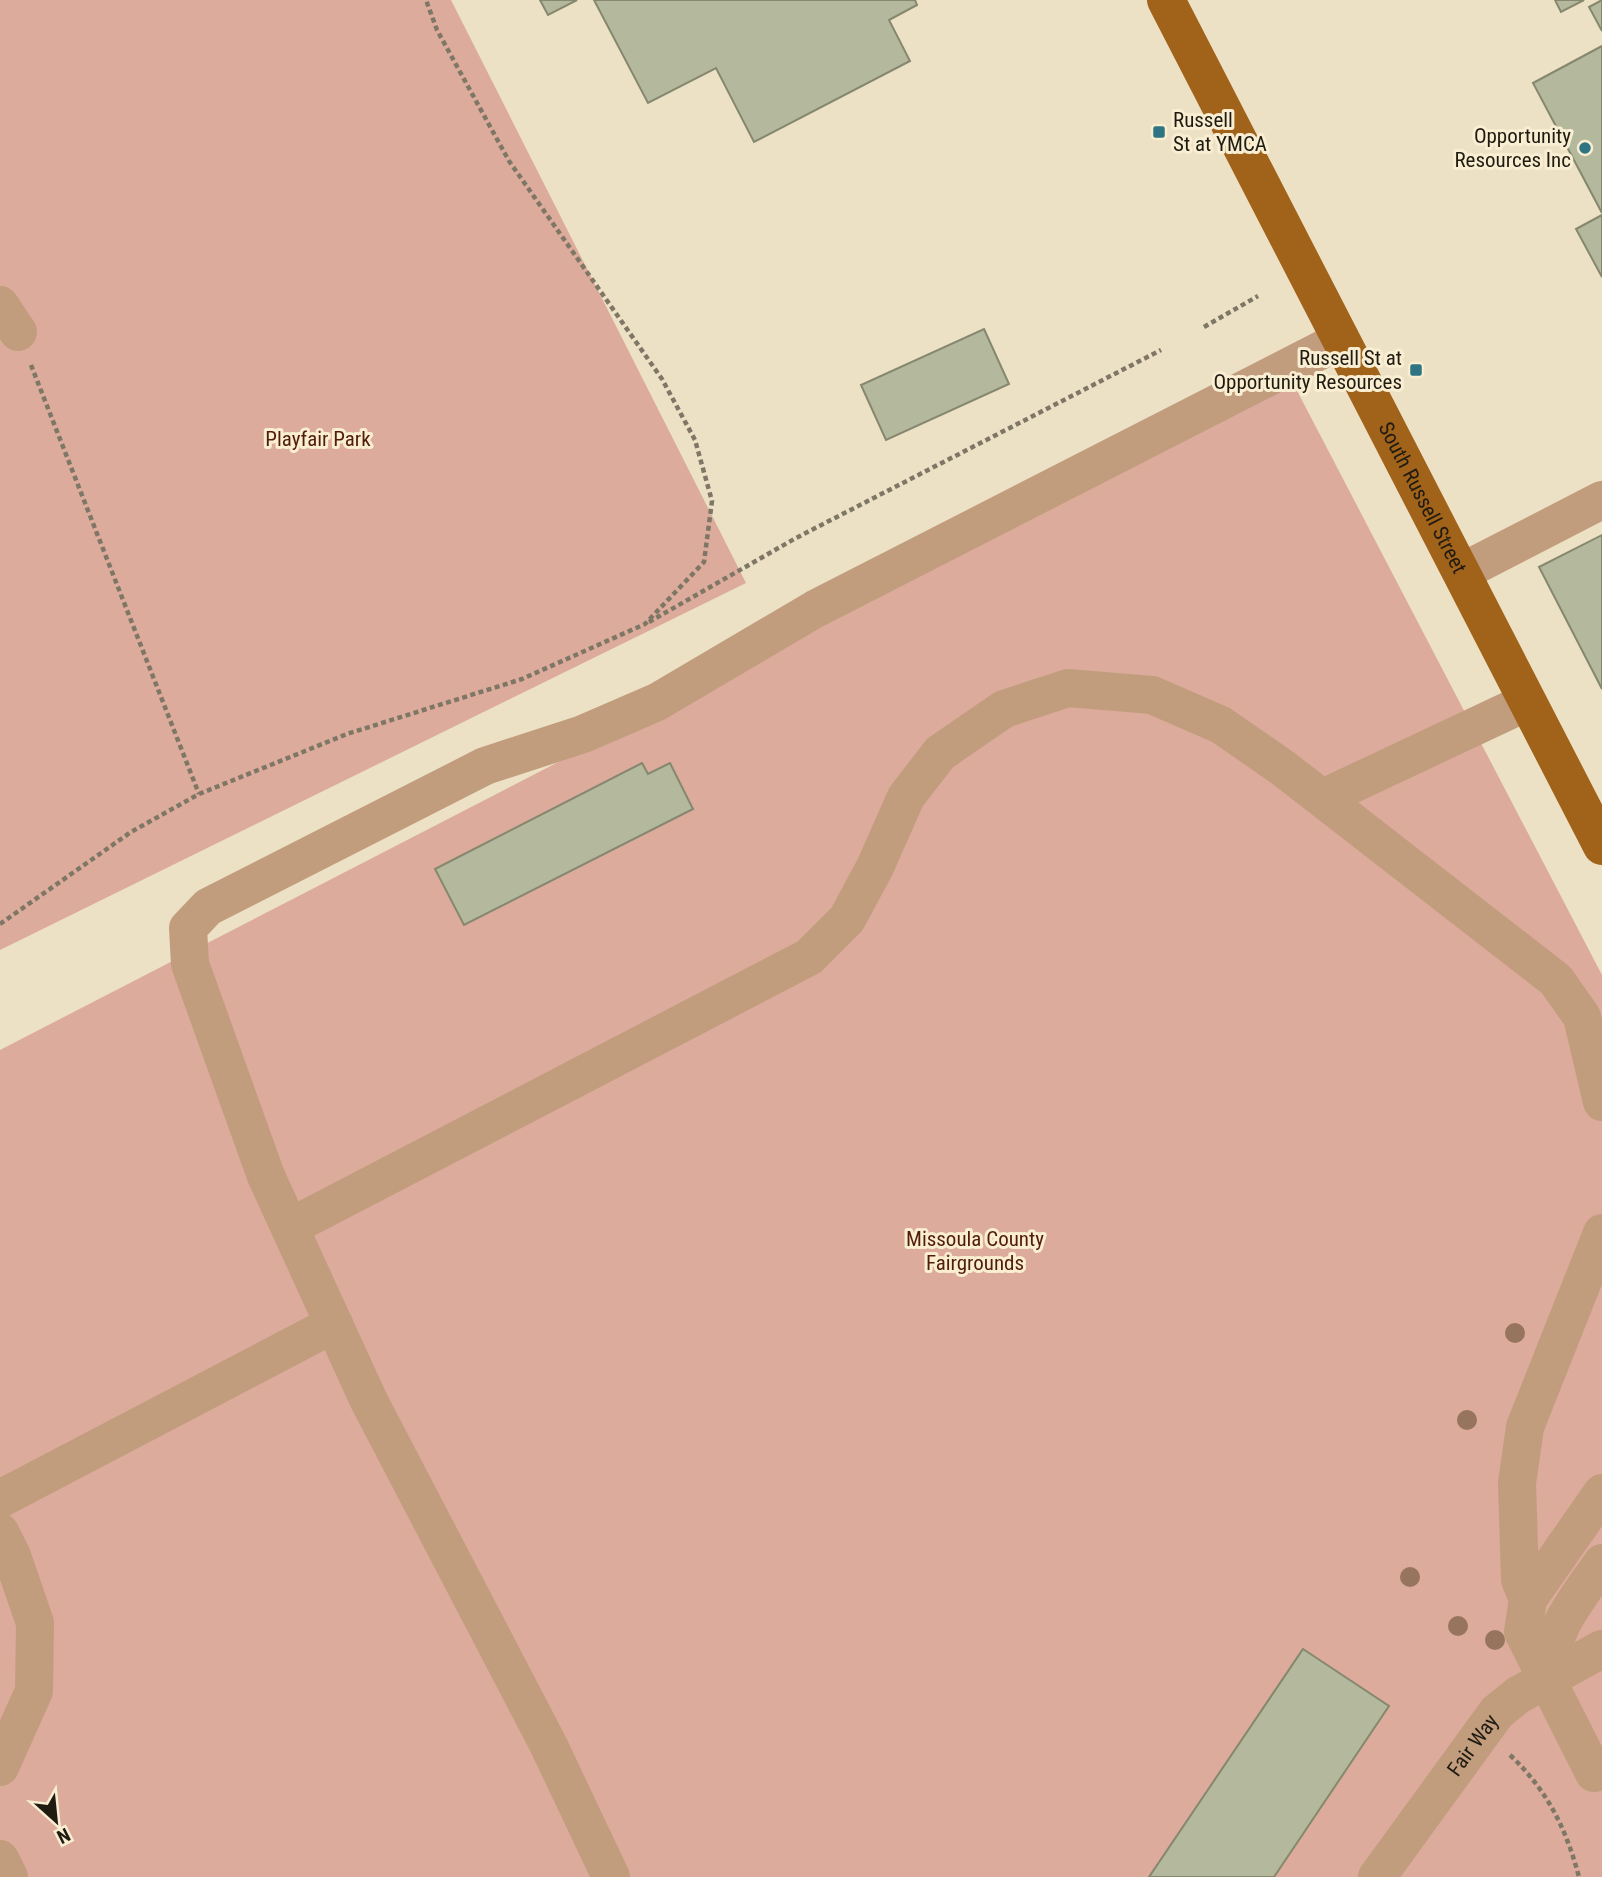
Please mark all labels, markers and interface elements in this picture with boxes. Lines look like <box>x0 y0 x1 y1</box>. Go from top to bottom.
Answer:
place label: Russell St at YMCA <box>1173 108 1267 156</box>
marker: Russell St at YMCA <box>1151 124 1167 140</box>
place label: Opportunity Resources Inc <box>1454 124 1571 172</box>
marker: Opportunity Resources Inc <box>1577 140 1593 156</box>
place label: Russell St at Opportunity Resources <box>1213 346 1402 394</box>
marker: Russell St at Opportunity Resources <box>1408 362 1424 378</box>
street label: South Russell Street <box>1374 418 1471 577</box>
park label: Playfair Park <box>265 427 371 451</box>
park label: Missoula County Fairgrounds <box>906 1227 1044 1275</box>
street label: Fair Way <box>1443 1710 1503 1781</box>
north arrow <box>21 1786 91 1856</box>
text: N <box>53 1823 74 1849</box>

